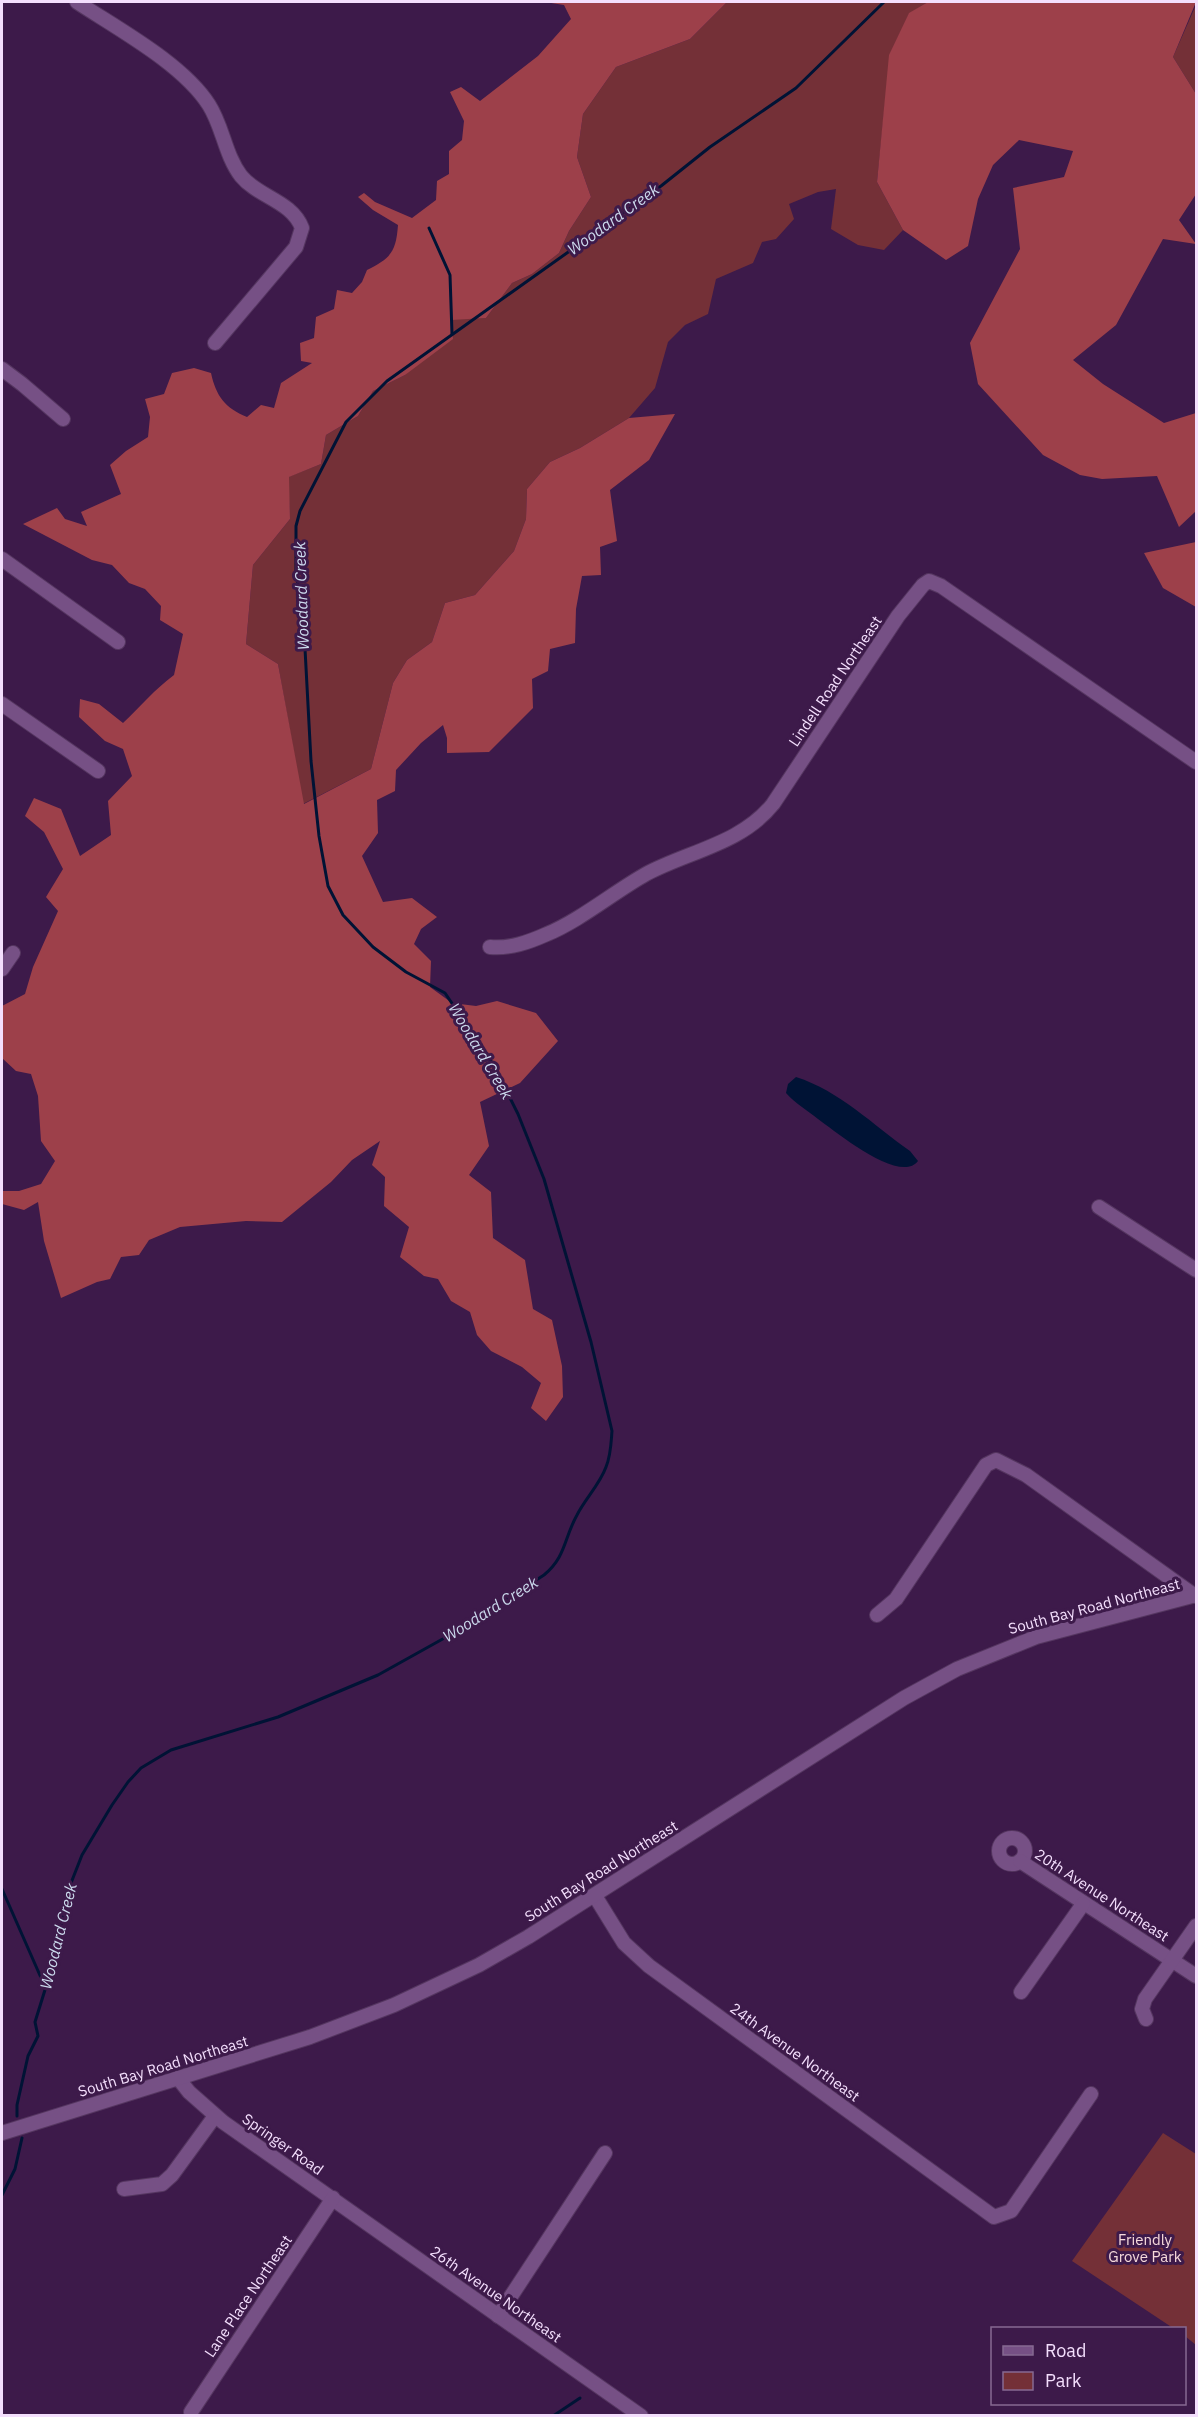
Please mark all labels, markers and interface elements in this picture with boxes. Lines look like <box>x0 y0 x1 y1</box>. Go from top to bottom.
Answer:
water label: Woodard Creek <box>563 179 663 259</box>
water label: Woodard Creek <box>289 541 313 651</box>
street label: Lindell Road Northeast <box>784 612 886 750</box>
water label: Woodard Creek <box>444 999 518 1103</box>
water label: Woodard Creek <box>439 1571 542 1646</box>
street label: South Bay Road Northeast <box>1006 1574 1182 1638</box>
street label: South Bay Road Northeast <box>521 1816 681 1926</box>
street label: 20th Avenue Northeast <box>1031 1845 1173 1945</box>
water label: Woodard Creek <box>35 1880 81 1991</box>
street label: 24th Avenue Northeast <box>726 1998 864 2106</box>
street label: South Bay Road Northeast <box>76 2031 250 2101</box>
street label: Springer Road <box>239 2109 327 2179</box>
park label: Friendly Grove Park <box>1108 2230 1182 2266</box>
street label: Lane Place Northeast <box>200 2231 296 2361</box>
street label: 26th Avenue Northeast <box>427 2241 565 2347</box>
legend <box>991 2327 1186 2405</box>
text: Road <box>1045 2339 1086 2362</box>
text: Park <box>1045 2369 1082 2392</box>

